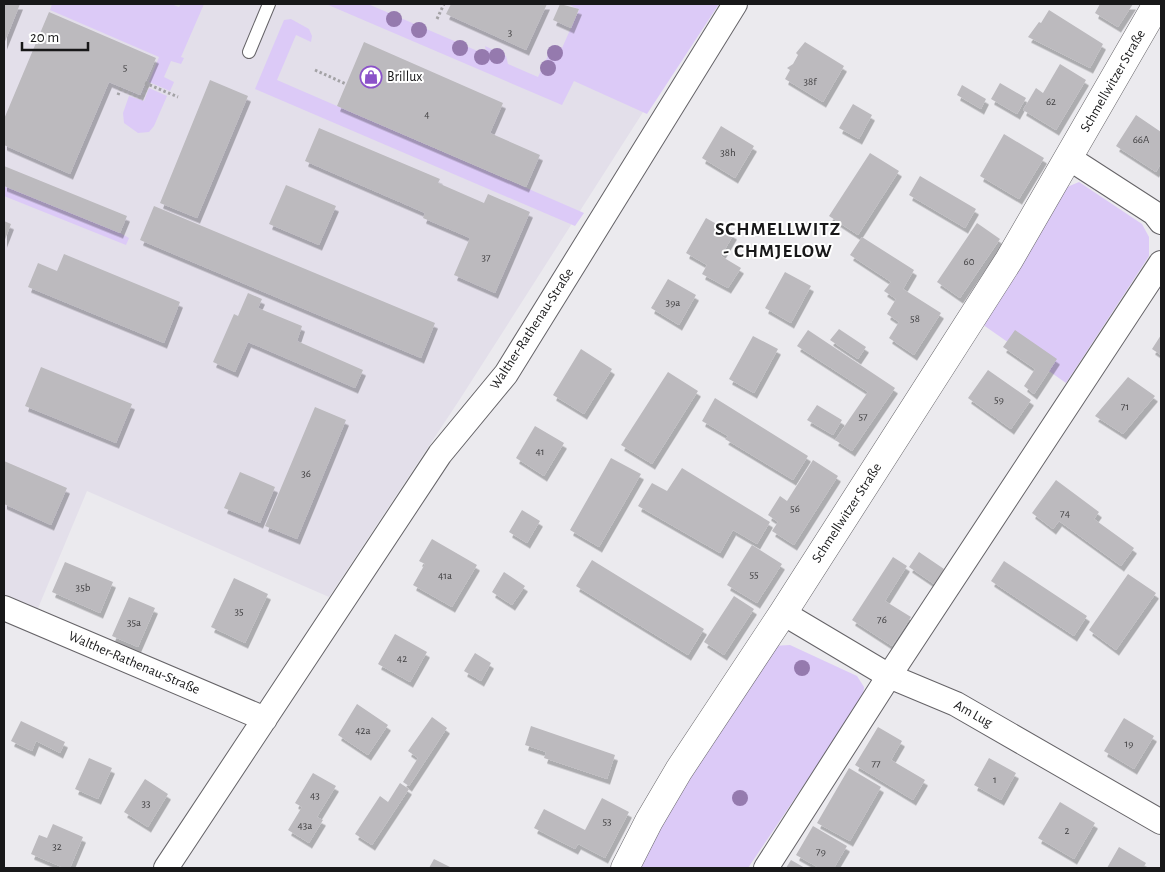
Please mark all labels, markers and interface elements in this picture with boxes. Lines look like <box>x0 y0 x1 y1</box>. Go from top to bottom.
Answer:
scale bar <box>22 20 89 52</box>
house number: 3 <box>508 27 513 38</box>
street label: Schmellwitzer Straße <box>1078 27 1148 135</box>
text: 20 m <box>30 30 59 45</box>
house number: 5 <box>123 62 128 73</box>
shop icon: Brillux <box>359 65 383 89</box>
place label: Brillux <box>387 70 422 84</box>
house number: 38f <box>803 76 817 87</box>
house number: 62 <box>1046 96 1056 107</box>
house number: 4 <box>424 109 430 120</box>
house number: 66A <box>1133 134 1150 145</box>
house number: 38h <box>720 147 736 158</box>
district label: SCHMELLWITZ - CHMJELOW <box>715 220 841 261</box>
house number: 37 <box>481 252 491 263</box>
house number: 60 <box>964 256 975 267</box>
street label: Walther-Rathenau-Straße <box>488 266 576 392</box>
house number: 39a <box>666 297 680 308</box>
house number: 58 <box>910 313 920 324</box>
house number: 59 <box>994 394 1004 405</box>
house number: 71 <box>1121 401 1129 412</box>
house number: 57 <box>858 411 868 422</box>
house number: 41 <box>535 446 545 457</box>
street label: Schmellwitzer Straße <box>810 461 884 565</box>
house number: 36 <box>301 468 311 479</box>
house number: 56 <box>790 503 800 514</box>
house number: 74 <box>1060 508 1070 519</box>
house number: 55 <box>749 569 759 580</box>
house number: 41a <box>438 570 452 581</box>
house number: 35b <box>76 582 91 593</box>
house number: 35 <box>234 606 244 617</box>
house number: 76 <box>877 614 887 625</box>
house number: 35a <box>127 617 141 628</box>
street label: Walther-Rathenau-Straße <box>66 629 202 697</box>
house number: 42 <box>397 653 407 664</box>
street label: Am Lug <box>952 698 995 730</box>
house number: 42a <box>355 725 371 736</box>
house number: 19 <box>1125 738 1133 749</box>
house number: 77 <box>871 758 881 769</box>
house number: 1 <box>993 774 997 785</box>
house number: 43 <box>310 790 320 801</box>
house number: 33 <box>141 798 151 809</box>
house number: 53 <box>602 816 612 827</box>
house number: 43a <box>298 820 312 831</box>
house number: 2 <box>1064 825 1070 836</box>
house number: 32 <box>52 841 62 852</box>
house number: 79 <box>816 846 826 857</box>

